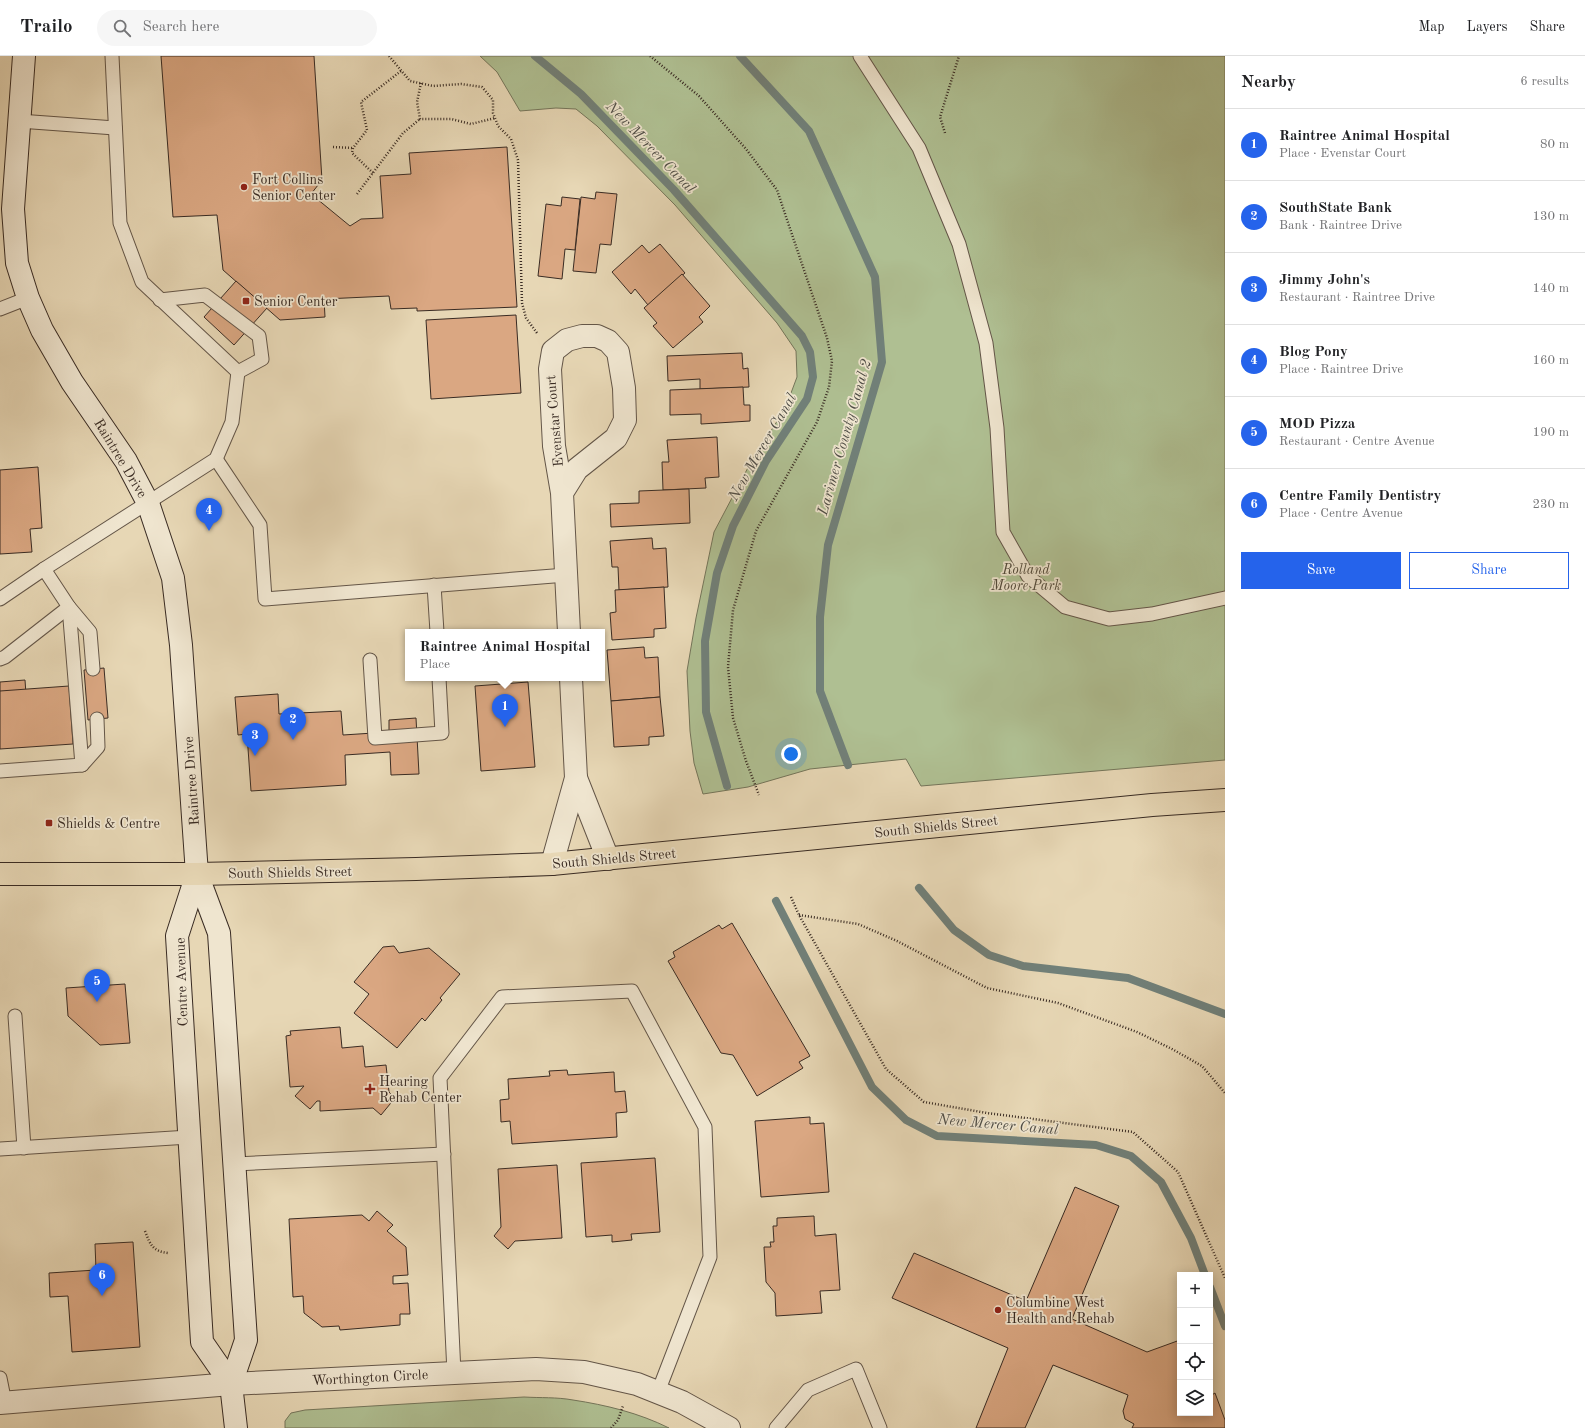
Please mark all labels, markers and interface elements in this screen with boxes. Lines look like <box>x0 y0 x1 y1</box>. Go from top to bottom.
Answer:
search box <box>97 10 377 46</box>
icon: search <box>111 17 133 39</box>
text: Trailo <box>20 18 73 37</box>
text: Search here <box>143 20 219 35</box>
text: Map <box>1419 20 1445 34</box>
text: Layers <box>1467 20 1508 34</box>
text: Share <box>1530 20 1565 34</box>
text: Nearby <box>1241 74 1296 91</box>
text: 6 results <box>1520 75 1569 88</box>
water label: New Mercer Canal <box>602 99 698 197</box>
text: Raintree Animal Hospital <box>1279 129 1450 144</box>
text: 1 <box>1250 138 1258 151</box>
text: 80 m <box>1540 138 1569 151</box>
text: Place · Evenstar Court <box>1279 147 1406 160</box>
place label: Fort Collins Senior Center <box>252 173 336 203</box>
marker: Fort Collins Senior Center <box>239 182 249 192</box>
text: SouthState Bank <box>1279 201 1392 216</box>
text: 2 <box>1250 210 1258 223</box>
text: 130 m <box>1532 210 1569 223</box>
text: Bank · Raintree Drive <box>1279 219 1402 232</box>
text: Jimmy John's <box>1279 273 1370 288</box>
text: 3 <box>1250 282 1258 295</box>
text: 140 m <box>1532 282 1569 295</box>
text: Restaurant · Raintree Drive <box>1279 291 1435 304</box>
place label: Senior Center <box>254 295 338 309</box>
marker: Senior Center <box>241 296 251 306</box>
text: Blog Pony <box>1279 345 1348 360</box>
text: 4 <box>1250 354 1258 367</box>
text: 160 m <box>1532 354 1569 367</box>
water label: Larimer County Canal 2 <box>816 357 875 518</box>
text: Place · Raintree Drive <box>1279 363 1403 376</box>
street label: Evenstar Court <box>544 374 566 468</box>
water label: New Mercer Canal <box>726 391 800 505</box>
street label: Raintree Drive <box>91 417 149 500</box>
text: MOD Pizza <box>1279 417 1355 432</box>
text: 5 <box>1250 426 1258 439</box>
text: 190 m <box>1532 426 1569 439</box>
text: Restaurant · Centre Avenue <box>1279 435 1435 448</box>
text: Centre Family Dentistry <box>1279 489 1441 504</box>
pin: 4 <box>196 498 222 531</box>
text: 6 <box>1250 498 1258 511</box>
text: 230 m <box>1532 498 1569 511</box>
text: Place · Centre Avenue <box>1279 507 1403 520</box>
button: Save <box>1241 552 1401 589</box>
button: Share <box>1409 552 1569 589</box>
park label: Rolland Moore Park <box>990 563 1061 593</box>
popup <box>405 629 605 681</box>
text: Raintree Animal Hospital <box>420 640 590 655</box>
text: Place <box>420 658 450 671</box>
pin: 1 <box>492 694 518 727</box>
pin: 2 <box>280 707 306 740</box>
pin: 3 <box>242 723 268 756</box>
street label: Raintree Drive <box>182 736 202 826</box>
your location <box>781 744 801 764</box>
street label: South Shields Street <box>874 814 999 840</box>
place label: Shields & Centre <box>57 817 160 831</box>
marker: Shields & Centre <box>44 818 54 828</box>
street label: South Shields Street <box>552 847 677 871</box>
street label: South Shields Street <box>228 865 352 881</box>
street label: Centre Avenue <box>173 937 191 1027</box>
pin: 5 <box>84 969 110 1002</box>
place label: Hearing Rehab Center <box>379 1075 462 1105</box>
marker: Hearing Rehab Center <box>364 1083 376 1095</box>
water label: New Mercer Canal <box>936 1113 1060 1138</box>
pin: 6 <box>89 1263 115 1296</box>
map controls <box>1177 1272 1213 1416</box>
button: + <box>1177 1272 1213 1308</box>
place label: Columbine West Health and Rehab <box>1006 1296 1114 1326</box>
marker: Columbine West Health and Rehab <box>993 1305 1003 1315</box>
button: − <box>1177 1308 1213 1344</box>
button: locate <box>1177 1344 1213 1380</box>
street label: Worthington Circle <box>312 1368 428 1388</box>
button: layers <box>1177 1380 1213 1416</box>

